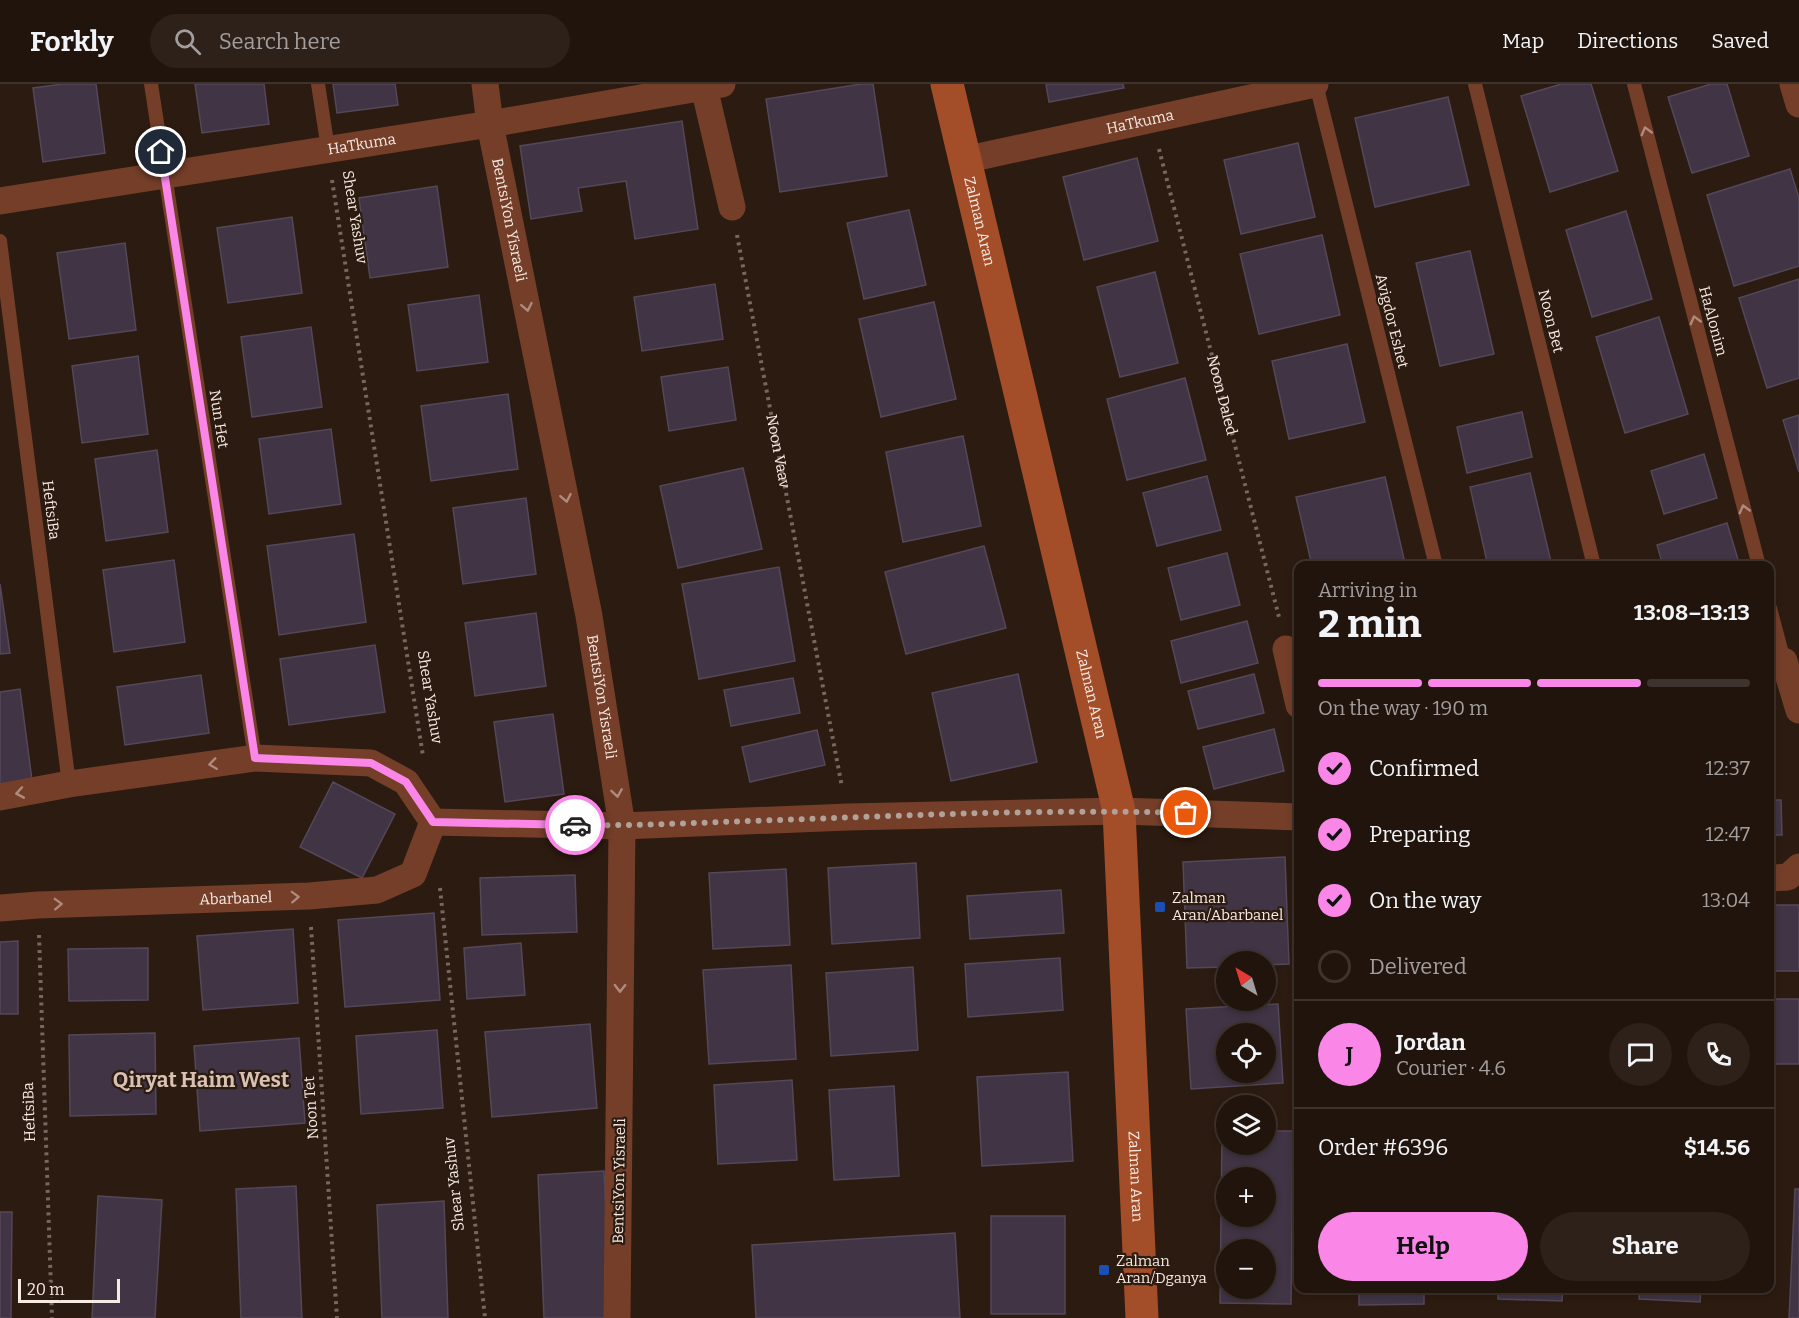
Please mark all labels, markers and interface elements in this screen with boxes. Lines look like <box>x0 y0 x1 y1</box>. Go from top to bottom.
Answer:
search box <box>150 14 570 68</box>
text: Forkly <box>30 25 114 58</box>
icon: search <box>171 25 204 58</box>
text: Search here <box>219 28 341 55</box>
text: Map <box>1502 28 1544 54</box>
text: Directions <box>1577 28 1678 54</box>
text: Saved <box>1711 28 1769 54</box>
street label: HaTkuma <box>1104 106 1175 138</box>
pin <box>135 126 186 177</box>
one-way arrow <box>1641 127 1654 137</box>
street label: HaTkuma <box>326 130 397 158</box>
icon: home <box>144 135 177 168</box>
street label: BentsiYon Yisraeli <box>488 156 531 284</box>
street label: Shear Yashuv <box>339 169 371 265</box>
street label: Zalman Aran <box>960 175 999 268</box>
street label: Avigdor Eshet <box>1372 272 1413 371</box>
street label: HaAlonim <box>1695 284 1731 359</box>
street label: Noon Bet <box>1534 288 1568 355</box>
one-way arrow <box>520 301 533 311</box>
one-way arrow <box>1690 315 1703 325</box>
street label: Noon Daled <box>1203 353 1241 437</box>
street label: Nun Het <box>205 388 233 450</box>
street label: Noon Vaav <box>762 413 794 490</box>
street label: HeftsiBa <box>38 479 64 541</box>
one-way arrow <box>559 492 572 502</box>
one-way arrow <box>1739 504 1752 514</box>
text: Arriving in <box>1318 578 1417 602</box>
text: 13:08–13:13 <box>1634 599 1750 626</box>
text: 2 min <box>1318 601 1422 647</box>
street label: BentsiYon Yisraeli <box>583 633 620 761</box>
street label: Zalman Aran <box>1072 648 1111 741</box>
street label: Shear Yashuv <box>414 649 446 745</box>
text: On the way · 190 m <box>1318 696 1488 720</box>
icon: check <box>1318 752 1351 785</box>
text: Confirmed <box>1369 755 1479 782</box>
text: 12:37 <box>1705 756 1750 780</box>
one-way arrow <box>208 758 217 770</box>
one-way arrow <box>15 786 25 799</box>
pin <box>1160 787 1211 838</box>
one-way arrow <box>610 789 622 798</box>
courier <box>545 795 605 855</box>
icon: bag <box>1169 796 1202 829</box>
icon: car <box>559 809 592 842</box>
icon: check <box>1318 818 1351 851</box>
text: Preparing <box>1369 821 1471 848</box>
text: 12:47 <box>1705 822 1750 846</box>
icon: check <box>1318 884 1351 917</box>
text: On the way <box>1369 887 1481 914</box>
street label: Abarbanel <box>199 888 272 909</box>
text: 13:04 <box>1702 888 1750 912</box>
place label: Zalman Aran/Abarbanel <box>1172 889 1283 924</box>
one-way arrow <box>291 891 300 903</box>
one-way arrow <box>54 898 63 910</box>
marker: Zalman Aran/Abarbanel <box>1153 900 1167 914</box>
north arrow <box>1216 951 1276 1011</box>
map controls <box>1216 951 1276 1299</box>
text: Delivered <box>1369 953 1467 980</box>
one-way arrow <box>614 983 627 992</box>
button: locate <box>1216 1023 1276 1083</box>
button: chat <box>1609 1023 1672 1086</box>
button: phone <box>1687 1023 1750 1086</box>
text: Jordan <box>1396 1029 1466 1056</box>
text: J <box>1346 1041 1353 1068</box>
text: Courier · 4.6 <box>1396 1056 1506 1080</box>
district label: Qiryat Haim West <box>113 1067 290 1093</box>
street label: Noon Tet <box>300 1075 322 1140</box>
street label: HeftsiBa <box>19 1082 39 1142</box>
button: layers <box>1216 1095 1276 1155</box>
street label: BentsiYon Yisraeli <box>609 1118 629 1244</box>
street label: Zalman Aran <box>1125 1131 1147 1223</box>
text: Order #6396 <box>1318 1134 1448 1161</box>
text: $14.56 <box>1684 1134 1750 1161</box>
street label: Shear Yashuv <box>440 1136 468 1232</box>
button: + <box>1216 1167 1276 1227</box>
button: Help <box>1318 1212 1528 1281</box>
button: Share <box>1540 1212 1750 1281</box>
button: − <box>1216 1239 1276 1299</box>
place label: Zalman Aran/Dganya <box>1116 1252 1207 1287</box>
marker: Zalman Aran/Dganya <box>1097 1263 1111 1277</box>
scale bar <box>18 1276 120 1304</box>
text: 20 m <box>27 1280 64 1299</box>

